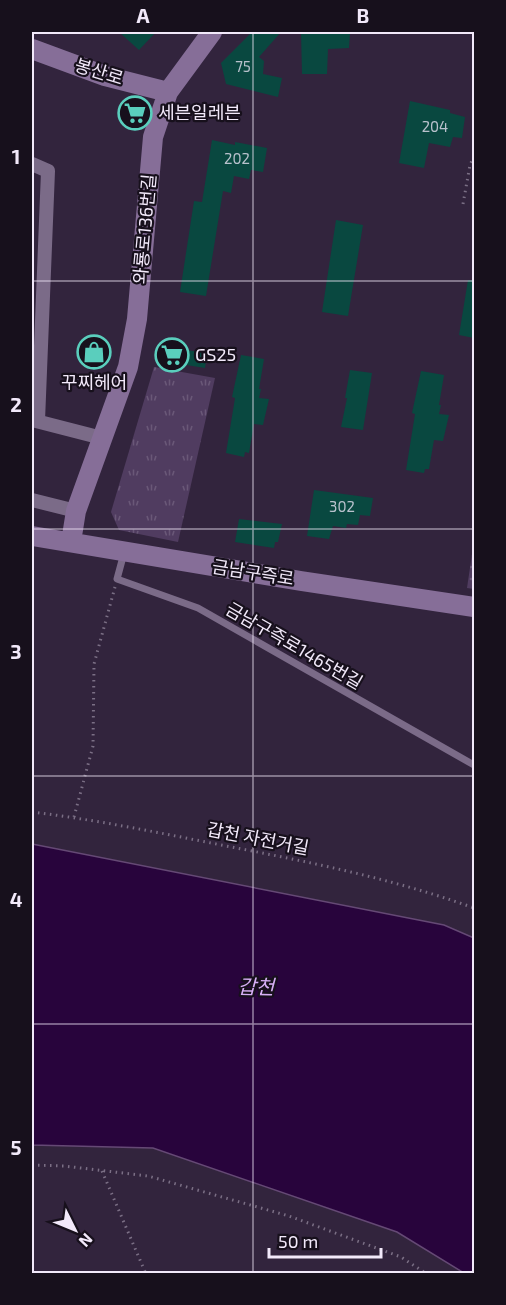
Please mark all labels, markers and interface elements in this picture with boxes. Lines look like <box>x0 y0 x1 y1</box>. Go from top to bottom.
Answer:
text: A <box>136 3 150 27</box>
text: B <box>357 3 369 27</box>
street label: 봉산로 <box>72 53 126 89</box>
house number: 75 <box>235 57 251 75</box>
supermarket icon: 세븐일레븐 <box>117 95 153 131</box>
place label: 세븐일레븐 <box>158 101 241 123</box>
house number: 204 <box>422 117 448 135</box>
text: 1 <box>12 144 20 168</box>
house number: 202 <box>224 149 250 167</box>
street label: 와룡로136번길 <box>128 173 160 285</box>
shop icon: 꾸찌헤어 <box>76 334 112 370</box>
supermarket icon: GS25 <box>154 337 190 373</box>
place label: GS25 <box>195 343 236 365</box>
place label: 꾸찌헤어 <box>61 371 127 393</box>
text: 2 <box>10 392 22 416</box>
house number: 302 <box>329 497 355 515</box>
street label: 금남구즉로 <box>211 555 296 589</box>
street label: 금남구즉로1465번길 <box>222 597 367 693</box>
text: 3 <box>10 639 22 663</box>
street label: 갑천 자전거길 <box>205 817 311 859</box>
text: 4 <box>10 887 23 911</box>
water label: 갑천 <box>237 974 277 998</box>
text: 5 <box>10 1135 22 1159</box>
north arrow <box>45 1200 105 1260</box>
scale bar <box>269 1221 382 1259</box>
text: N <box>75 1230 97 1251</box>
text: 50 m <box>278 1230 318 1252</box>

